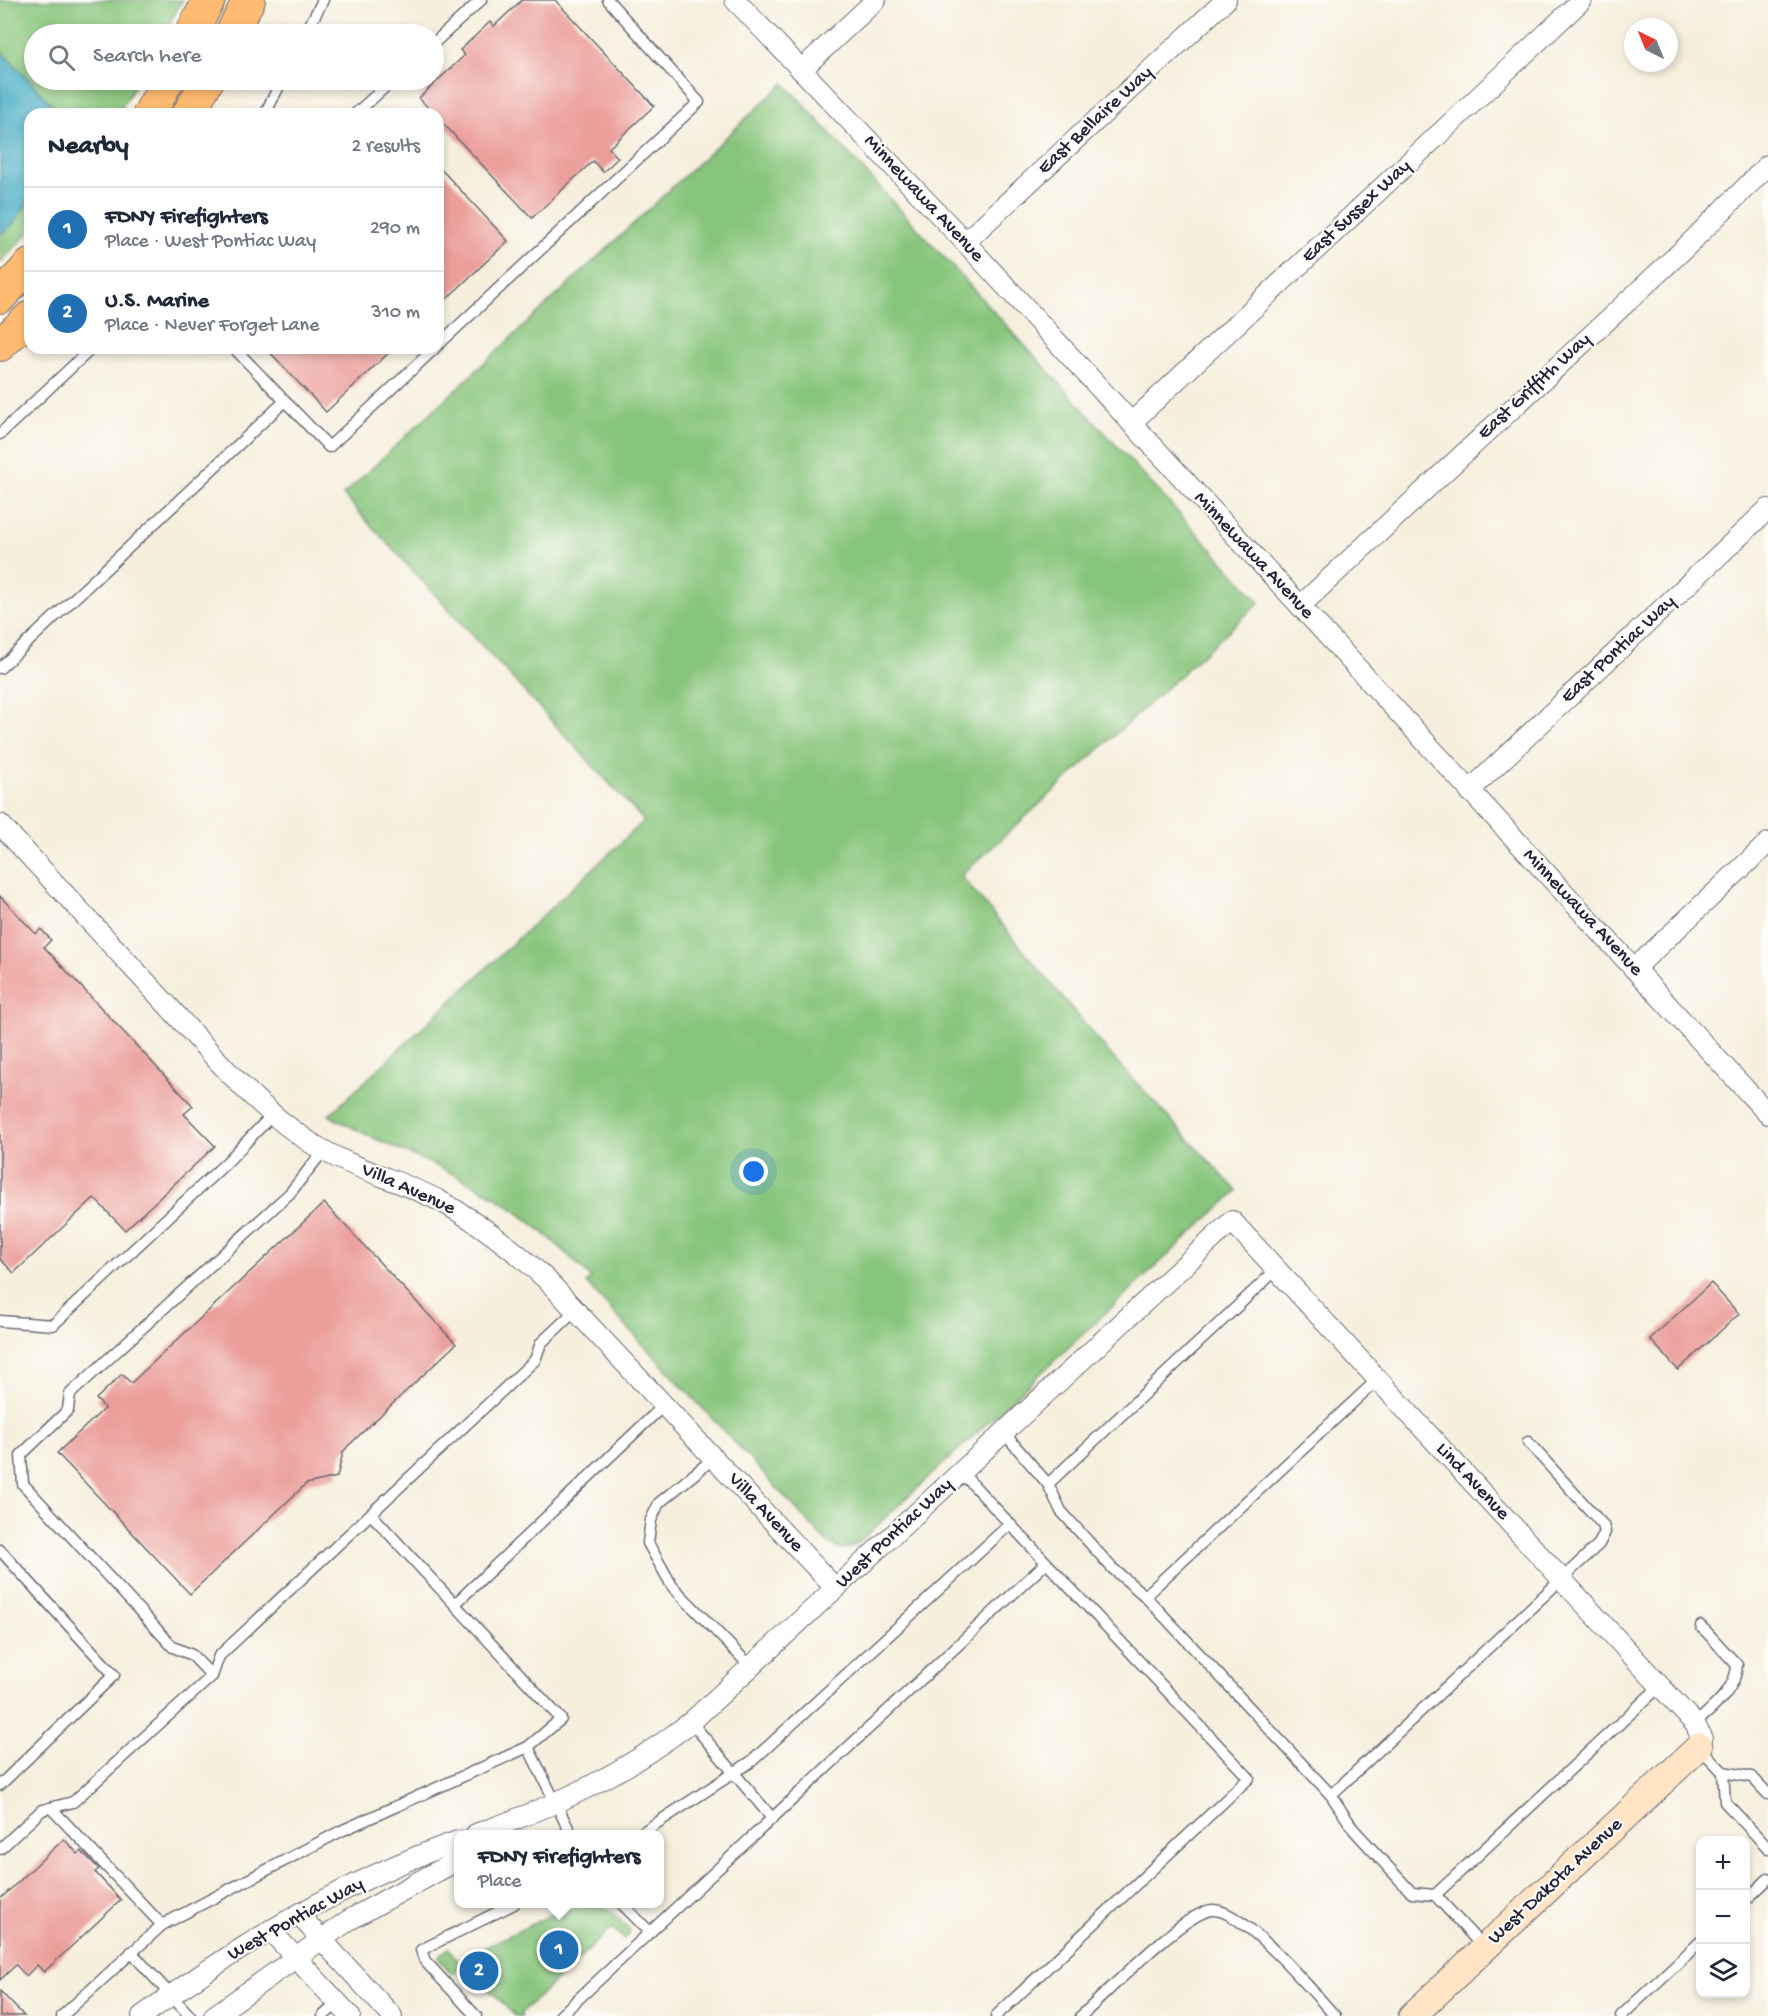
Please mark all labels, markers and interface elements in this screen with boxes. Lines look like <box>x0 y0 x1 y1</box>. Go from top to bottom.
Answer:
north arrow <box>1624 18 1678 72</box>
search box <box>24 24 444 90</box>
icon: search <box>45 41 78 74</box>
text: Search here <box>93 44 201 70</box>
street label: East Bellaire Way <box>1034 62 1158 180</box>
street label: Minnewawa Avenue <box>858 131 988 268</box>
text: Nearby <box>48 132 129 163</box>
text: 2 results <box>351 136 420 159</box>
street label: East Sussex Way <box>1298 155 1416 268</box>
text: FDNY Firefighters <box>105 205 268 231</box>
text: 1 <box>63 218 72 241</box>
text: 290 m <box>370 218 420 241</box>
text: Place · West Pontiac Way <box>105 231 316 254</box>
text: U.S. Marine <box>105 289 209 315</box>
text: 2 <box>63 302 72 325</box>
text: 310 m <box>371 302 420 325</box>
text: Place · Never Forget Lane <box>105 315 319 338</box>
street label: East Griffith Way <box>1474 329 1596 445</box>
street label: Minnewawa Avenue <box>1188 488 1318 625</box>
street label: East Pontiac Way <box>1557 591 1681 709</box>
street label: Minnewawa Avenue <box>1517 845 1647 982</box>
your location <box>739 1157 768 1186</box>
street label: Villa Avenue <box>357 1159 459 1221</box>
street label: Lind Avenue <box>1430 1438 1514 1526</box>
street label: Villa Avenue <box>722 1468 808 1558</box>
street label: West Pontiac Way <box>832 1474 958 1594</box>
street label: West Dakota Avenue <box>1484 1813 1628 1950</box>
popup <box>454 1830 664 1908</box>
map controls <box>1696 1836 1750 1998</box>
button: + <box>1696 1836 1750 1890</box>
text: FDNY Firefighters <box>478 1845 640 1871</box>
text: Place <box>478 1871 521 1894</box>
street label: West Pontiac Way <box>224 1873 368 1967</box>
button: − <box>1696 1890 1750 1944</box>
pin: 1 <box>540 1928 578 1972</box>
button: layers <box>1696 1944 1750 1998</box>
pin: 2 <box>460 1948 498 1994</box>

